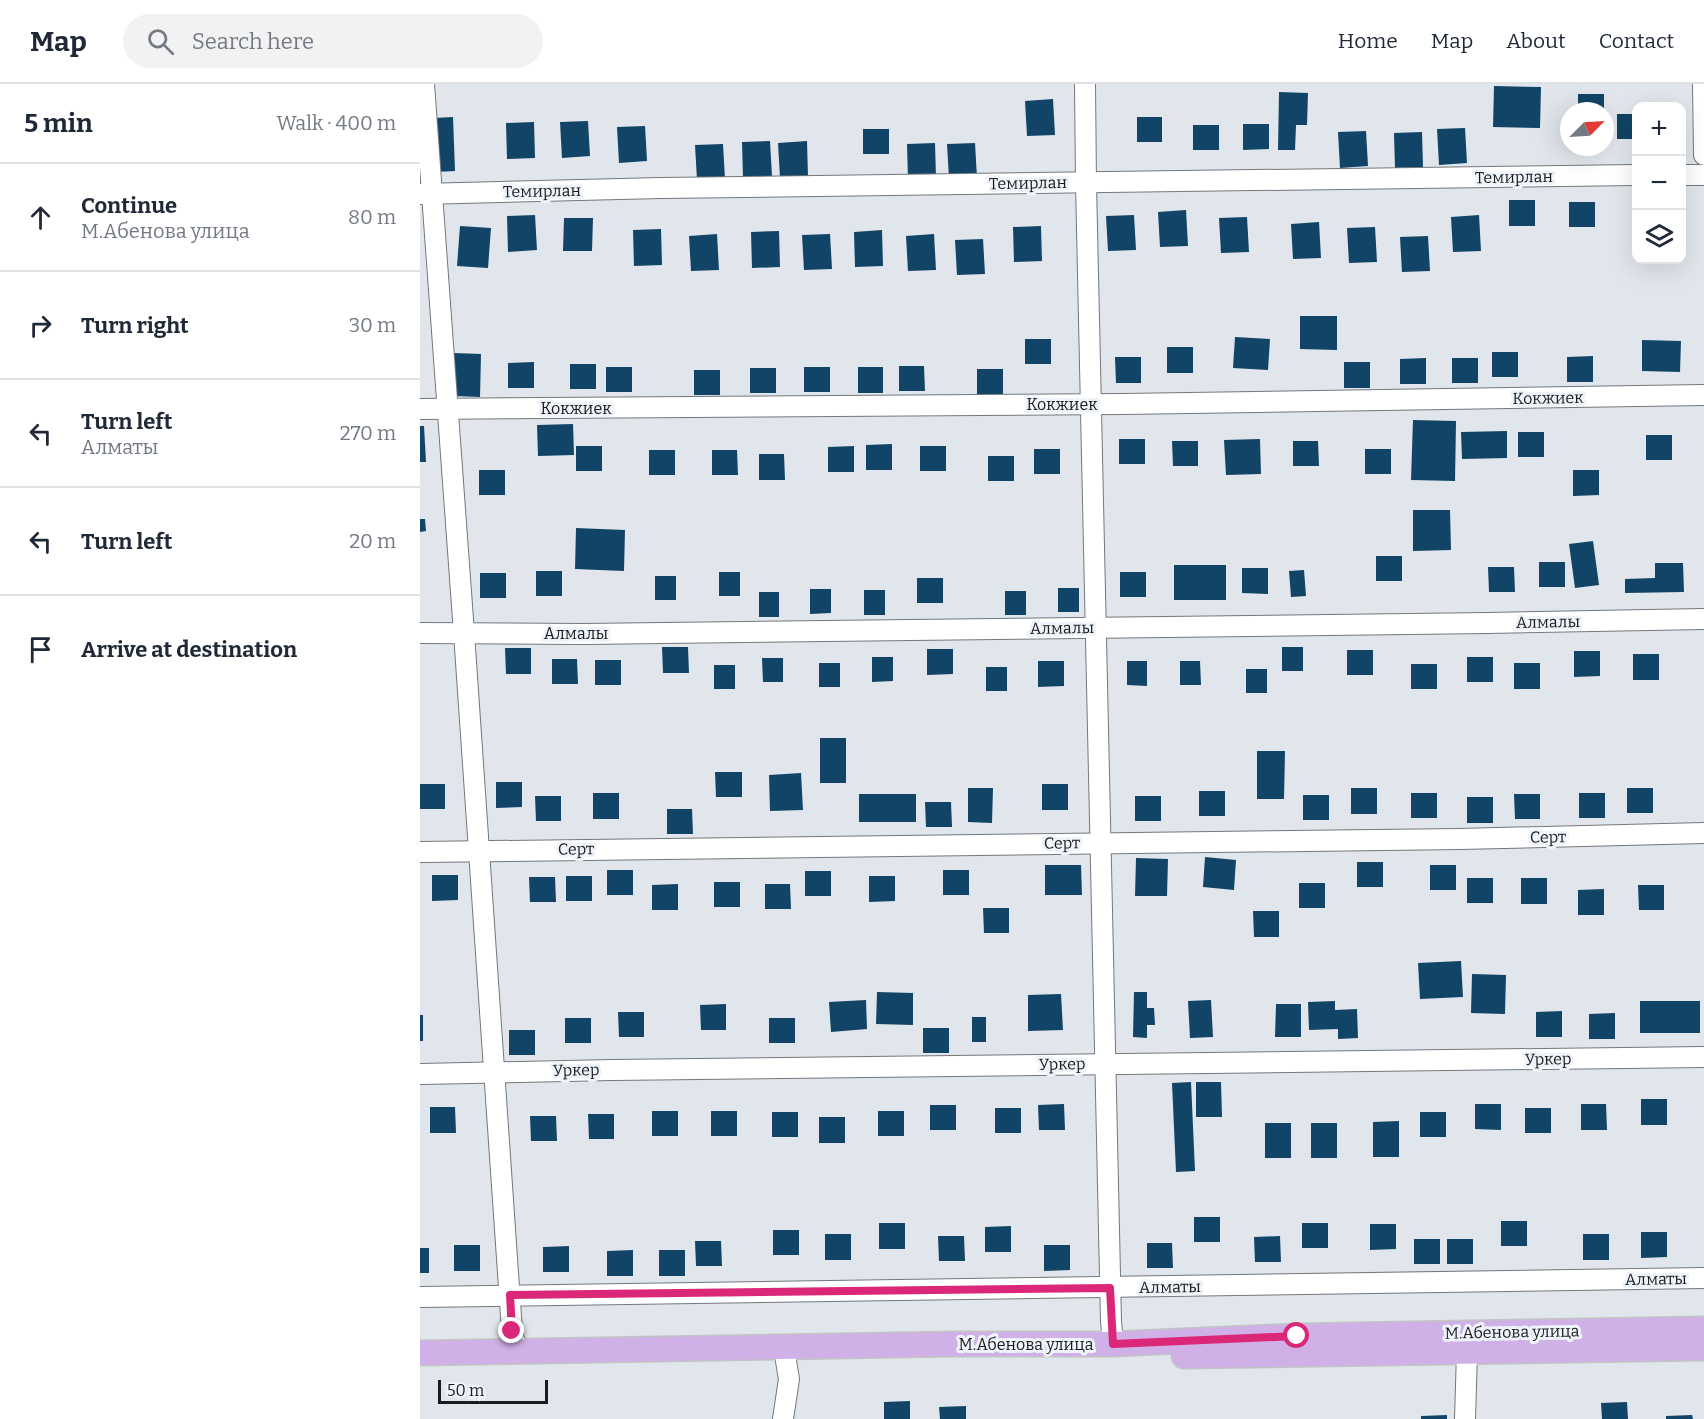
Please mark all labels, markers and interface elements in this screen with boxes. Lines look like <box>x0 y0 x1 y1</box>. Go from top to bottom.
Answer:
search box <box>123 14 543 68</box>
text: Map <box>30 25 87 58</box>
icon: search <box>144 25 177 58</box>
text: Search here <box>192 28 314 55</box>
text: Home <box>1338 28 1398 54</box>
text: Map <box>1431 28 1473 54</box>
text: About <box>1506 28 1566 54</box>
text: Contact <box>1599 28 1674 54</box>
north arrow <box>1560 102 1614 156</box>
map controls <box>1632 102 1686 264</box>
button: + <box>1632 102 1686 156</box>
text: 5 min <box>24 108 93 139</box>
text: Walk · 400 m <box>277 111 396 135</box>
button: − <box>1632 156 1686 210</box>
street label: Темирлан <box>1475 167 1553 187</box>
street label: Темирлан <box>989 173 1067 193</box>
street label: Темирлан <box>503 181 581 201</box>
text: Continue <box>81 192 177 219</box>
icon: ahead <box>24 201 57 234</box>
text: 80 m <box>348 205 396 229</box>
button: layers <box>1632 210 1686 264</box>
text: М.Абенова улица <box>81 219 250 243</box>
icon: right <box>24 309 57 342</box>
text: Turn right <box>81 312 189 339</box>
text: 30 m <box>349 313 396 337</box>
street label: Кокжиек <box>1512 388 1584 408</box>
street label: Кокжиек <box>1026 395 1098 414</box>
street label: Кокжиек <box>540 399 612 418</box>
text: Turn left <box>81 408 173 435</box>
icon: left <box>24 417 57 450</box>
text: 270 m <box>340 421 396 445</box>
text: Алматы <box>81 435 158 459</box>
icon: left <box>24 525 57 558</box>
text: Turn left <box>81 528 173 555</box>
text: 20 m <box>349 529 396 553</box>
street label: Алмалы <box>1516 612 1581 632</box>
street label: Алмалы <box>1030 618 1095 638</box>
street label: Алмалы <box>544 624 608 643</box>
icon: arrive <box>24 633 57 666</box>
text: Arrive at destination <box>81 636 297 663</box>
street label: Серт <box>1530 827 1566 847</box>
street label: Серт <box>1044 833 1080 853</box>
street label: Серт <box>558 839 594 859</box>
street label: Уркер <box>1524 1049 1572 1069</box>
street label: Уркер <box>1038 1054 1086 1074</box>
street label: Уркер <box>552 1060 600 1080</box>
street label: Алматы <box>1625 1269 1687 1289</box>
street label: Алматы <box>1139 1277 1201 1297</box>
route end <box>498 1317 524 1343</box>
street label: М.Абенова улица <box>1444 1321 1580 1343</box>
route start <box>1283 1322 1309 1348</box>
street label: М.Абенова улица <box>959 1335 1094 1354</box>
scale bar <box>438 1377 548 1404</box>
text: 50 m <box>447 1381 484 1400</box>

